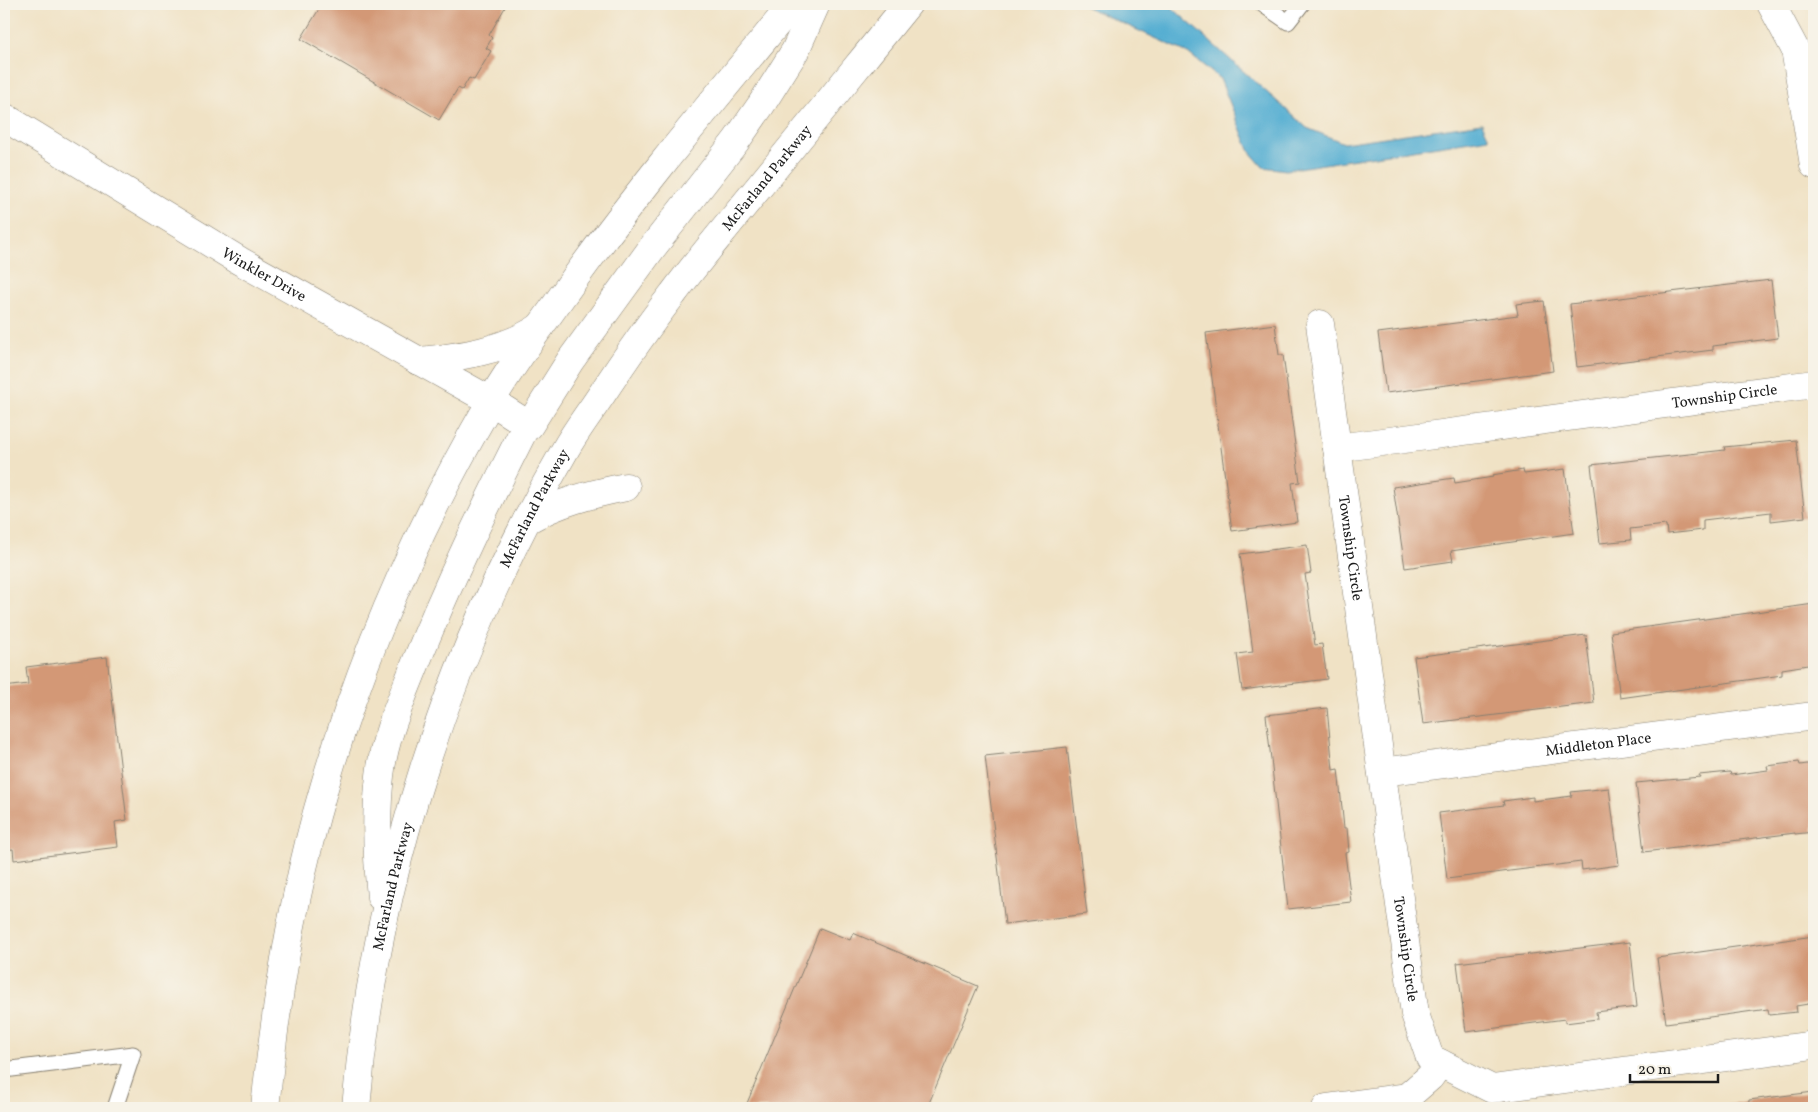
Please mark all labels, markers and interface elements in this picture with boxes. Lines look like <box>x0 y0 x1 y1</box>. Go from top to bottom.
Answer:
street label: McFarland Parkway <box>718 121 818 236</box>
street label: Winkler Drive <box>217 243 309 308</box>
street label: Township Circle <box>1671 380 1779 415</box>
street label: McFarland Parkway <box>496 446 575 572</box>
street label: Township Circle <box>1332 494 1367 602</box>
street label: Middleton Place <box>1544 728 1653 763</box>
street label: McFarland Parkway <box>369 820 419 953</box>
street label: Township Circle <box>1387 895 1422 1003</box>
scale bar <box>1630 1052 1718 1084</box>
text: 20 m <box>1638 1060 1671 1081</box>

